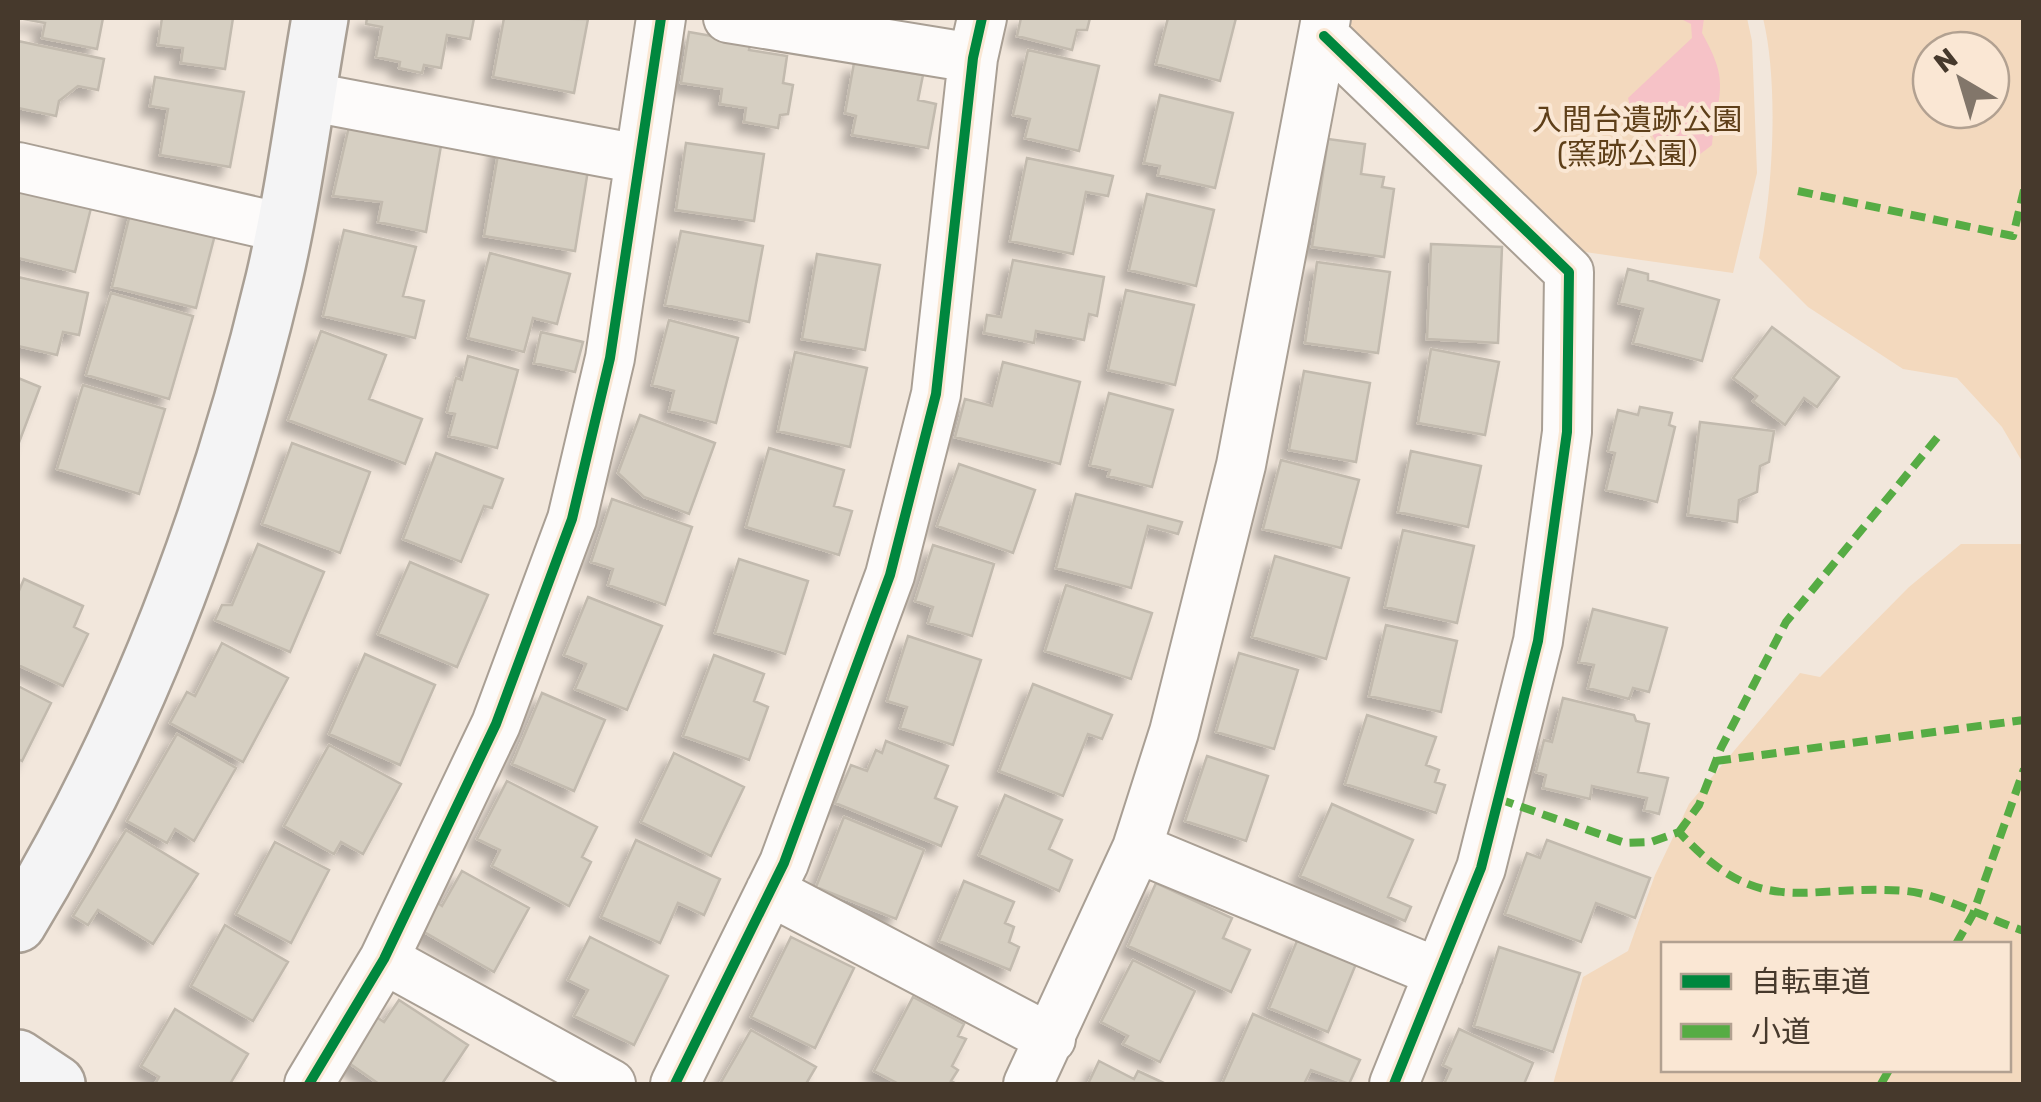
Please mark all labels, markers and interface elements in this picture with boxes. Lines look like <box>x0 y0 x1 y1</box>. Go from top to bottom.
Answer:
north arrow <box>1911 30 2011 130</box>
text: N <box>1928 41 1964 80</box>
park label: 入間台遺跡公園 (窯跡公園） <box>1532 102 1742 172</box>
legend <box>1661 942 2011 1072</box>
text: 自転車道 <box>1751 964 1871 1000</box>
text: 小道 <box>1751 1014 1811 1050</box>

